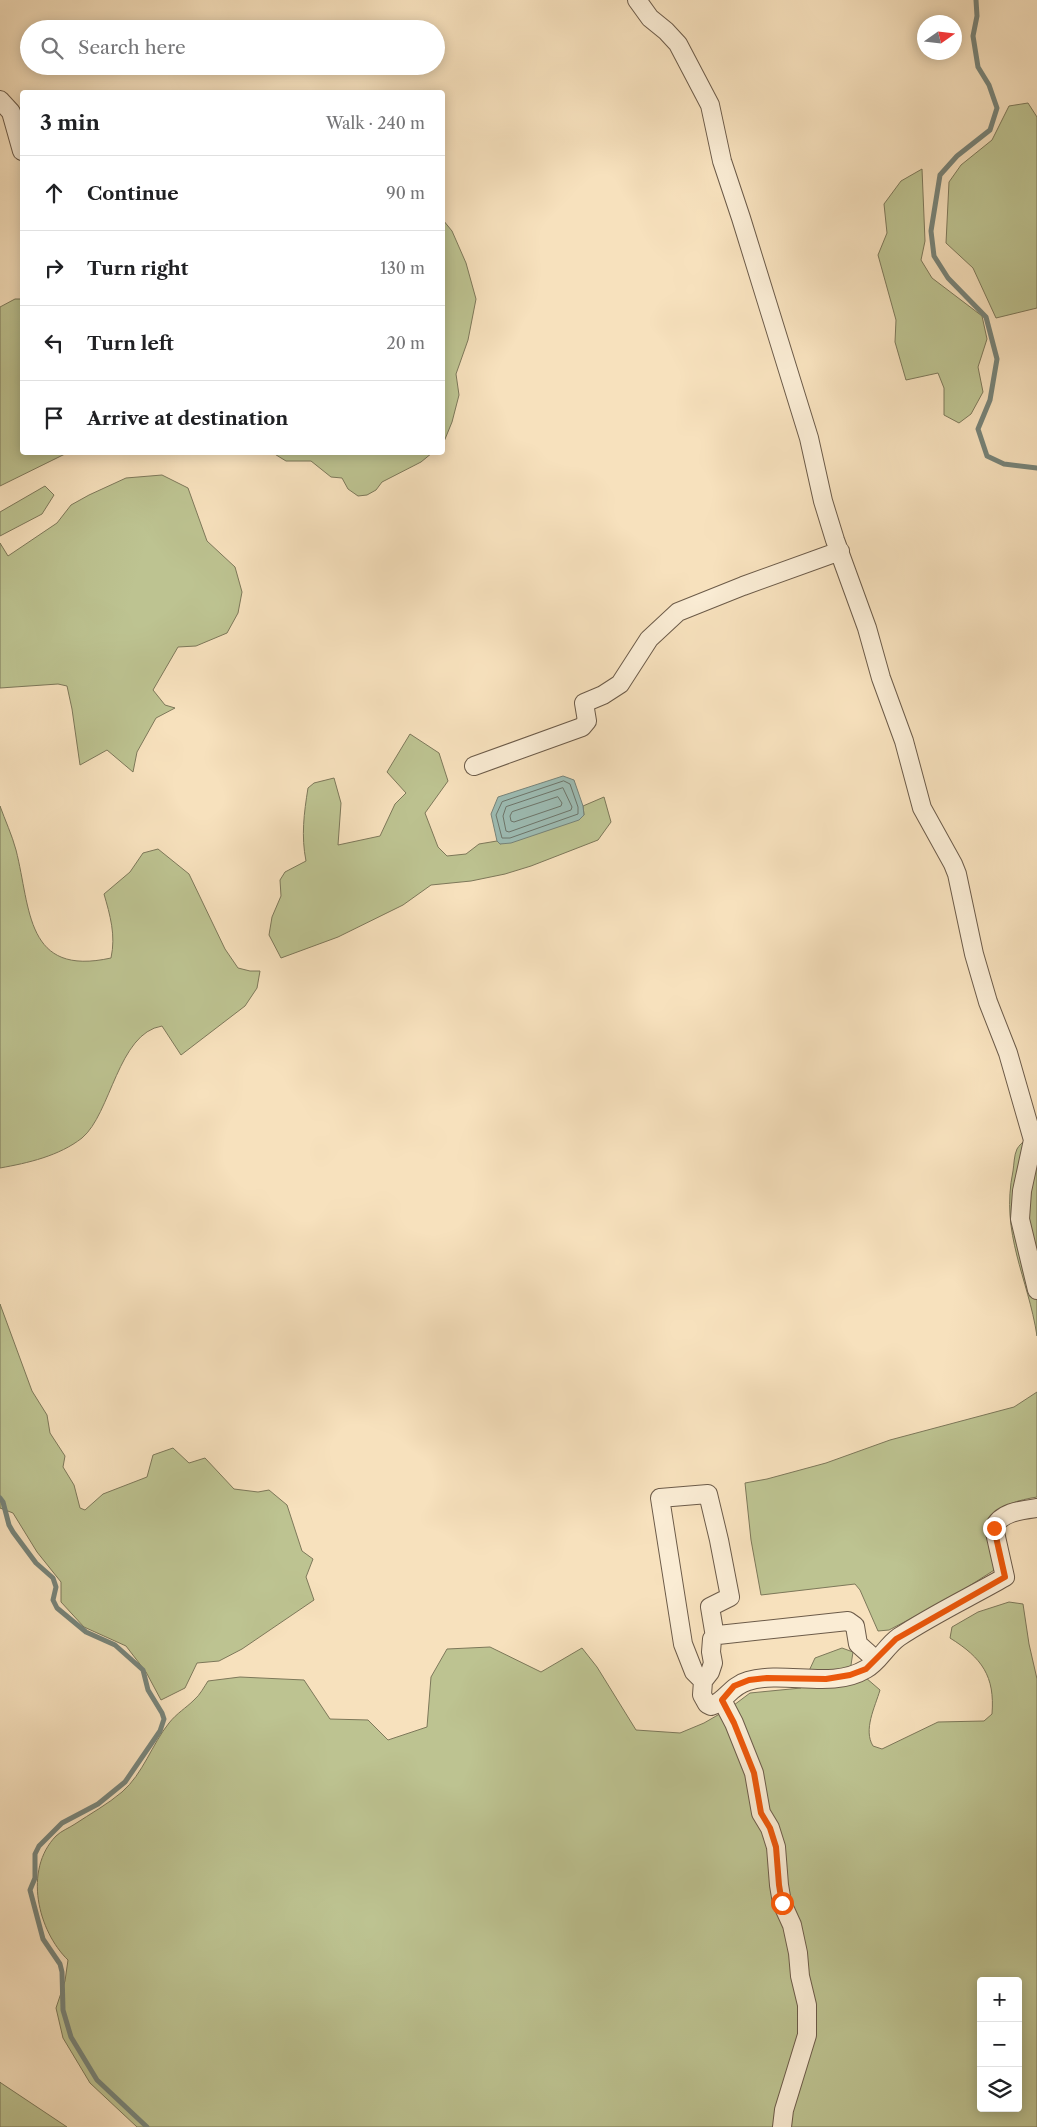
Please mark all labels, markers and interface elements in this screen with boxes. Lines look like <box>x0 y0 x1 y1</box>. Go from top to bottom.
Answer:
north arrow <box>917 15 962 60</box>
search box <box>20 20 445 75</box>
icon: search <box>38 34 66 62</box>
text: Search here <box>78 36 186 59</box>
text: 3 min <box>40 110 100 135</box>
text: Walk · 240 m <box>326 113 425 133</box>
icon: ahead <box>40 179 68 207</box>
text: Continue <box>87 182 179 205</box>
text: 90 m <box>386 183 425 203</box>
icon: right <box>40 254 68 282</box>
text: Turn right <box>87 257 188 280</box>
text: 130 m <box>380 258 425 278</box>
icon: left <box>40 329 68 357</box>
text: Turn left <box>87 332 174 355</box>
text: 20 m <box>386 333 425 353</box>
icon: arrive <box>40 404 68 432</box>
text: Arrive at destination <box>87 407 288 430</box>
route end <box>983 1517 1006 1540</box>
route start <box>771 1892 794 1915</box>
map controls <box>977 1977 1022 2112</box>
button: + <box>977 1977 1022 2022</box>
button: − <box>977 2022 1022 2067</box>
button: layers <box>977 2067 1022 2112</box>

